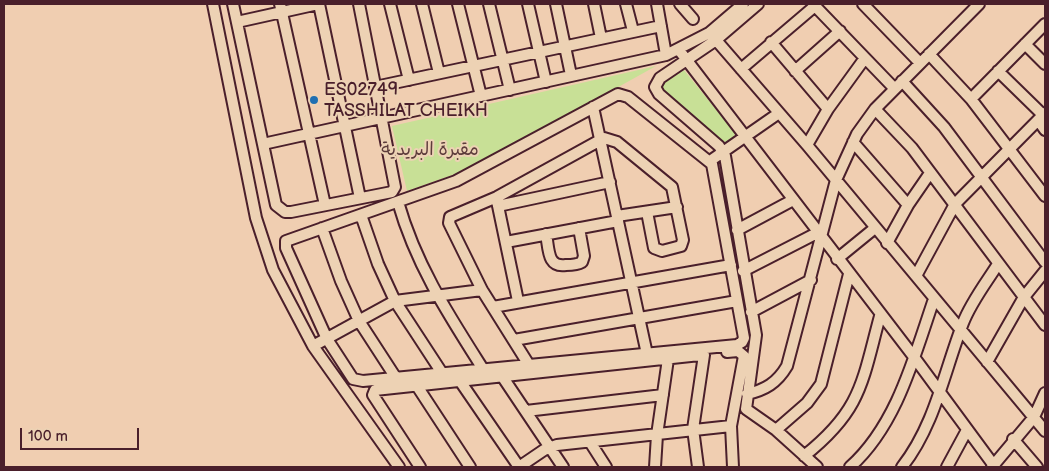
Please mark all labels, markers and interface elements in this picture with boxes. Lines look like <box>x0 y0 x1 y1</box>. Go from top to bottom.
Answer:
place label: ES02749 TASSHILAT CHEIKH <box>324 79 488 122</box>
marker: ES02749 TASSHILAT CHEIKH <box>308 94 320 106</box>
park label: مقبرة البريدية <box>381 139 479 161</box>
scale bar <box>22 418 141 450</box>
text: 100 m <box>28 427 68 446</box>

